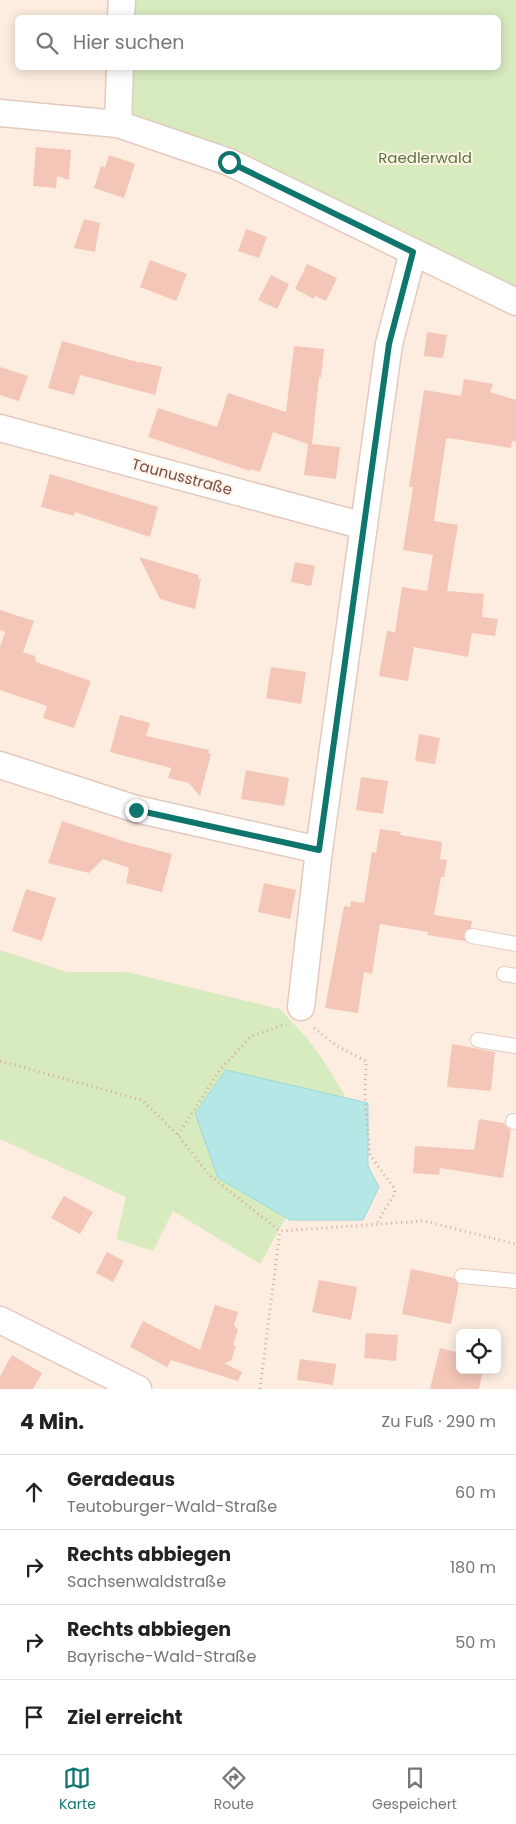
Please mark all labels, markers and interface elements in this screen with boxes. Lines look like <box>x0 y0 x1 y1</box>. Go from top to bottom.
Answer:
search box <box>15 15 501 70</box>
icon: search <box>33 29 61 57</box>
text: Hier suchen <box>73 29 184 56</box>
park label: Raedlerwald <box>378 147 472 168</box>
route start <box>218 151 241 174</box>
street label: Taunusstraße <box>129 453 235 500</box>
route end <box>125 799 148 822</box>
map controls <box>456 1329 501 1374</box>
button: locate <box>456 1329 501 1374</box>
text: 4 Min. <box>20 1407 84 1436</box>
text: Zu Fuß · 290 m <box>382 1410 496 1433</box>
text: Geradeaus <box>67 1466 175 1493</box>
icon: ahead <box>20 1478 48 1506</box>
text: 60 m <box>455 1481 496 1504</box>
text: Teutoburger-Wald-Straße <box>67 1495 277 1518</box>
text: Rechts abbiegen <box>67 1541 231 1568</box>
icon: right <box>20 1553 48 1581</box>
text: 180 m <box>450 1556 496 1579</box>
text: Sachsenwaldstraße <box>67 1570 226 1593</box>
text: Rechts abbiegen <box>67 1616 231 1643</box>
icon: right <box>20 1628 48 1656</box>
text: 50 m <box>455 1631 496 1654</box>
text: Bayrische-Wald-Straße <box>67 1645 256 1668</box>
icon: arrive <box>20 1703 48 1731</box>
text: Ziel erreicht <box>67 1704 183 1731</box>
tab: Karte <box>59 1764 96 1815</box>
tab: Route <box>214 1764 254 1815</box>
tab: Gespeichert <box>372 1764 457 1815</box>

